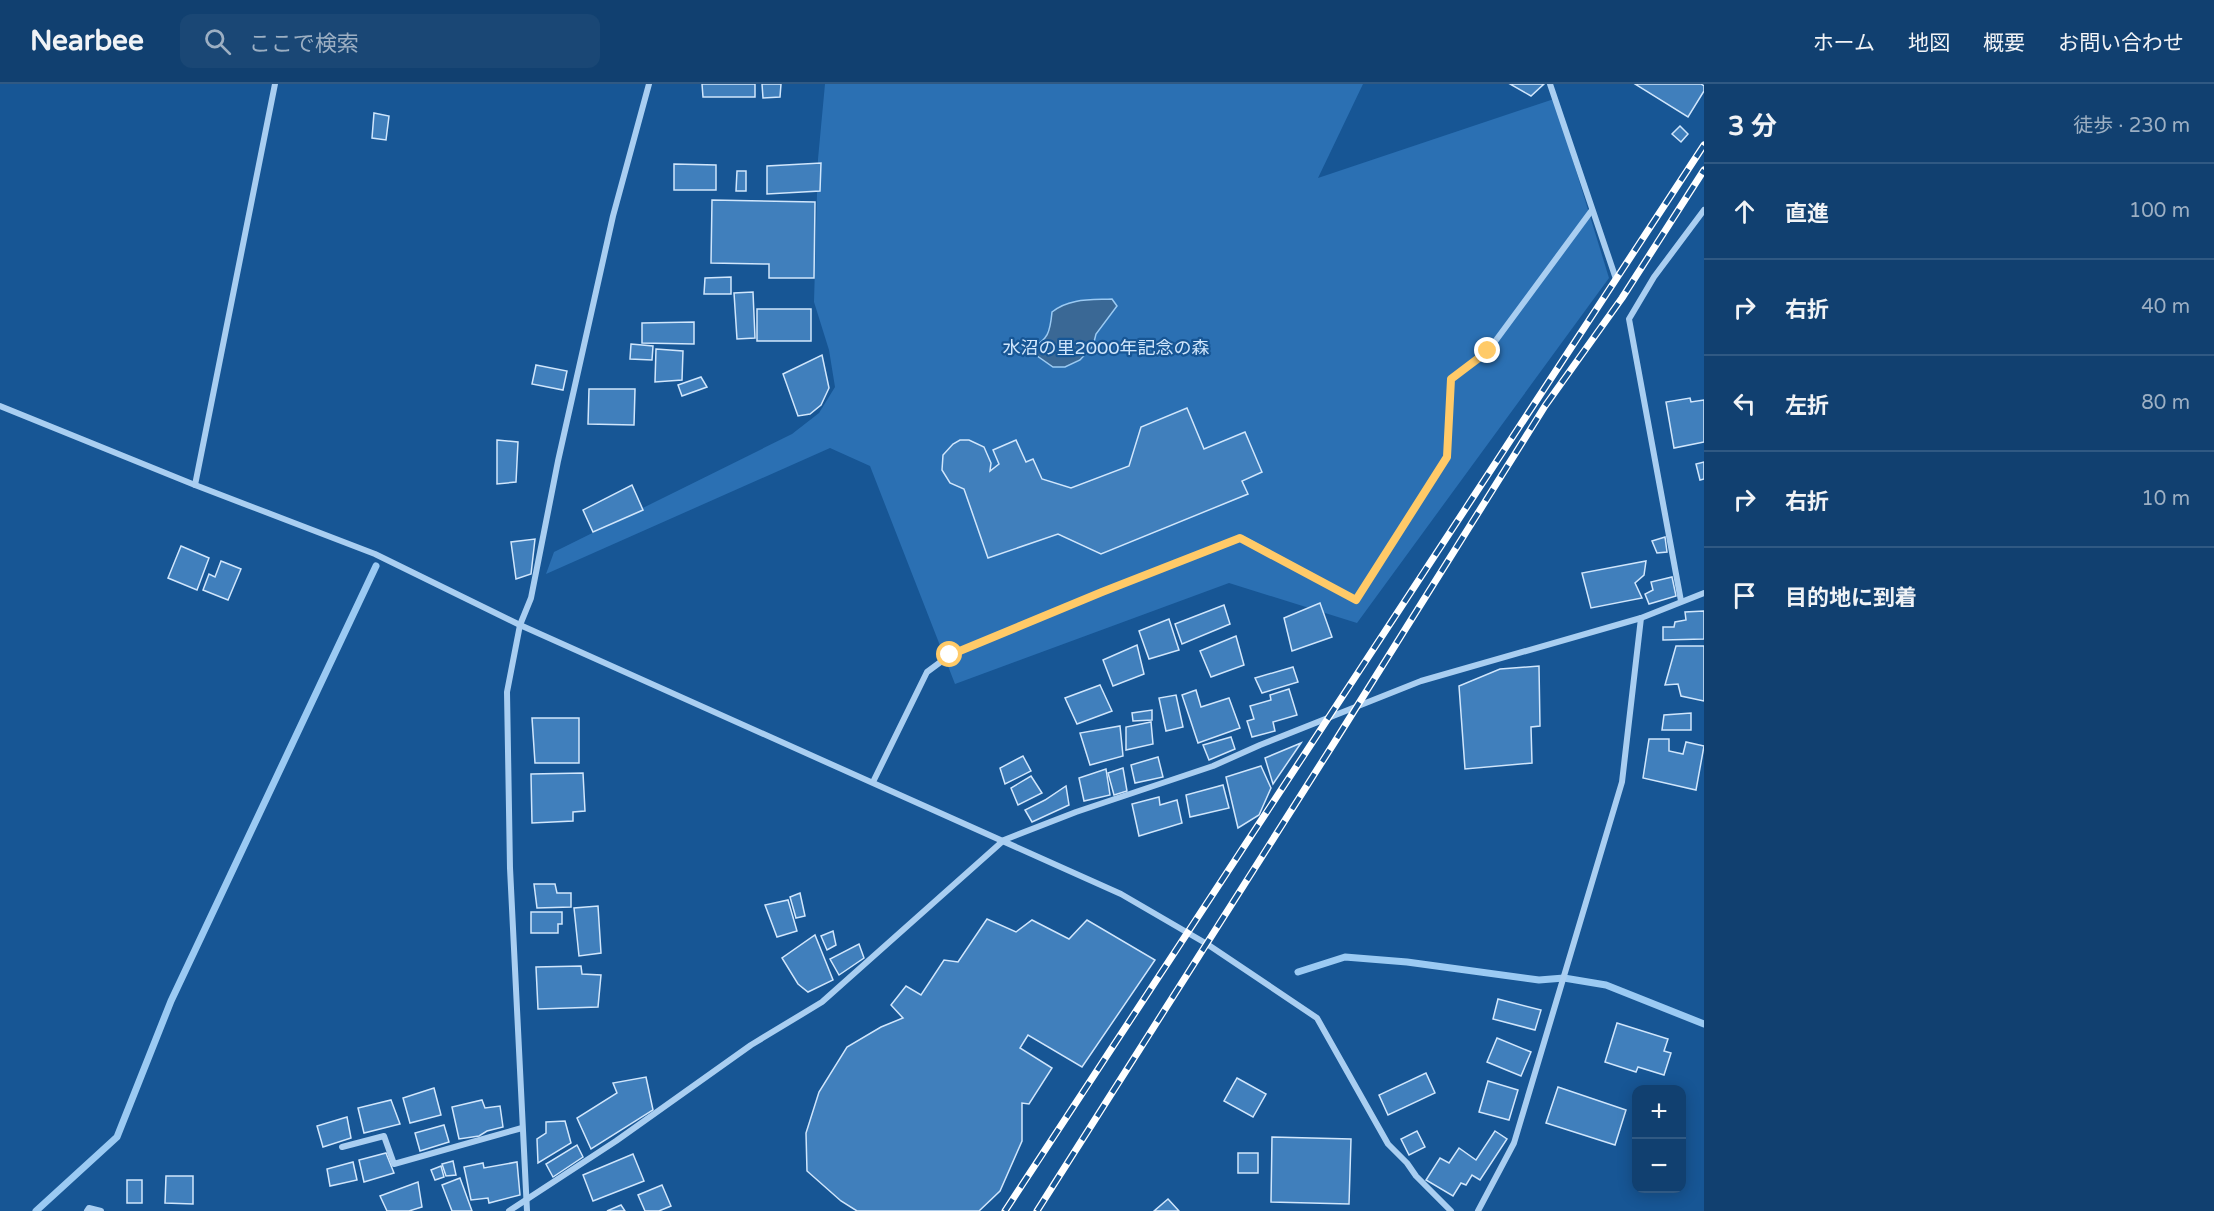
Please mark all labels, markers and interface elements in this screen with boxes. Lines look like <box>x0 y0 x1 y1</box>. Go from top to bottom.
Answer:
search box <box>180 14 600 68</box>
text: Nearbee <box>30 24 144 58</box>
icon: search <box>201 25 234 58</box>
text: ここで検索 <box>249 31 359 57</box>
text: ホーム <box>1813 31 1875 56</box>
text: 地図 <box>1908 31 1950 56</box>
text: 概要 <box>1983 31 2025 56</box>
text: お問い合わせ <box>2058 31 2184 56</box>
text: 3 分 <box>1728 111 1777 142</box>
text: 徒歩 · 230 m <box>2073 114 2190 138</box>
icon: ahead <box>1728 195 1761 228</box>
text: 100 m <box>2129 199 2190 223</box>
text: 直進 <box>1785 201 1829 227</box>
icon: right <box>1728 291 1761 324</box>
text: 40 m <box>2141 295 2190 319</box>
text: 右折 <box>1785 297 1829 323</box>
park label: 水沼の里2000年記念の森 <box>1002 337 1210 359</box>
route end <box>1474 337 1500 363</box>
icon: left <box>1728 387 1761 420</box>
text: 80 m <box>2141 391 2190 415</box>
text: 左折 <box>1785 393 1829 419</box>
icon: right <box>1728 483 1761 516</box>
text: 10 m <box>2141 487 2190 511</box>
text: 右折 <box>1785 489 1829 515</box>
icon: arrive <box>1728 579 1761 612</box>
text: 目的地に到着 <box>1785 585 1917 611</box>
route start <box>936 641 962 667</box>
map controls <box>1632 1085 1686 1193</box>
button: + <box>1632 1085 1686 1139</box>
button: − <box>1632 1139 1686 1193</box>

